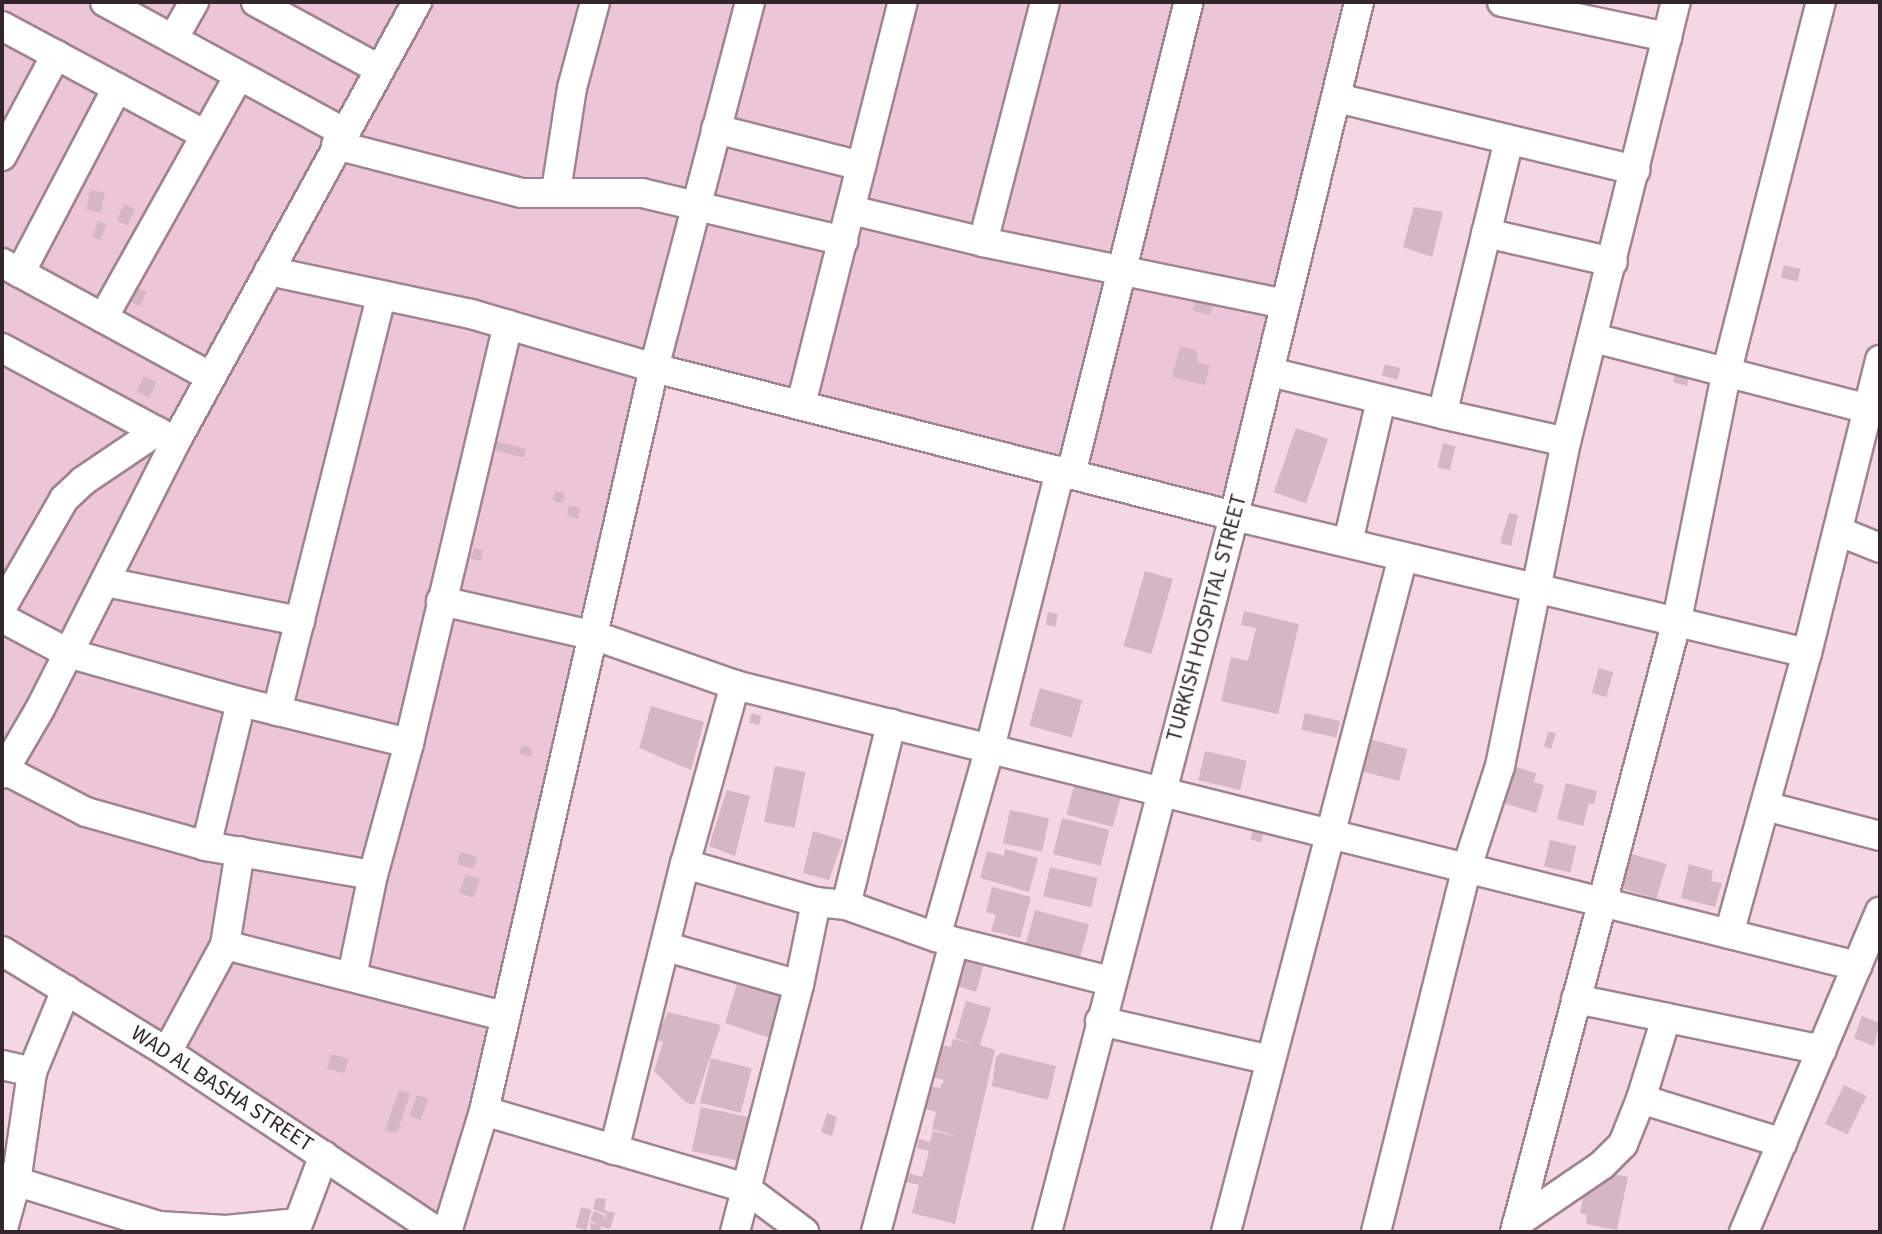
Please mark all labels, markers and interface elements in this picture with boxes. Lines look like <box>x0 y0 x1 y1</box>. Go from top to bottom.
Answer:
street label: TURKISH HOSPITAL STREET <box>1161 491 1253 745</box>
street label: WAD AL BASHA STREET <box>126 1020 318 1158</box>

